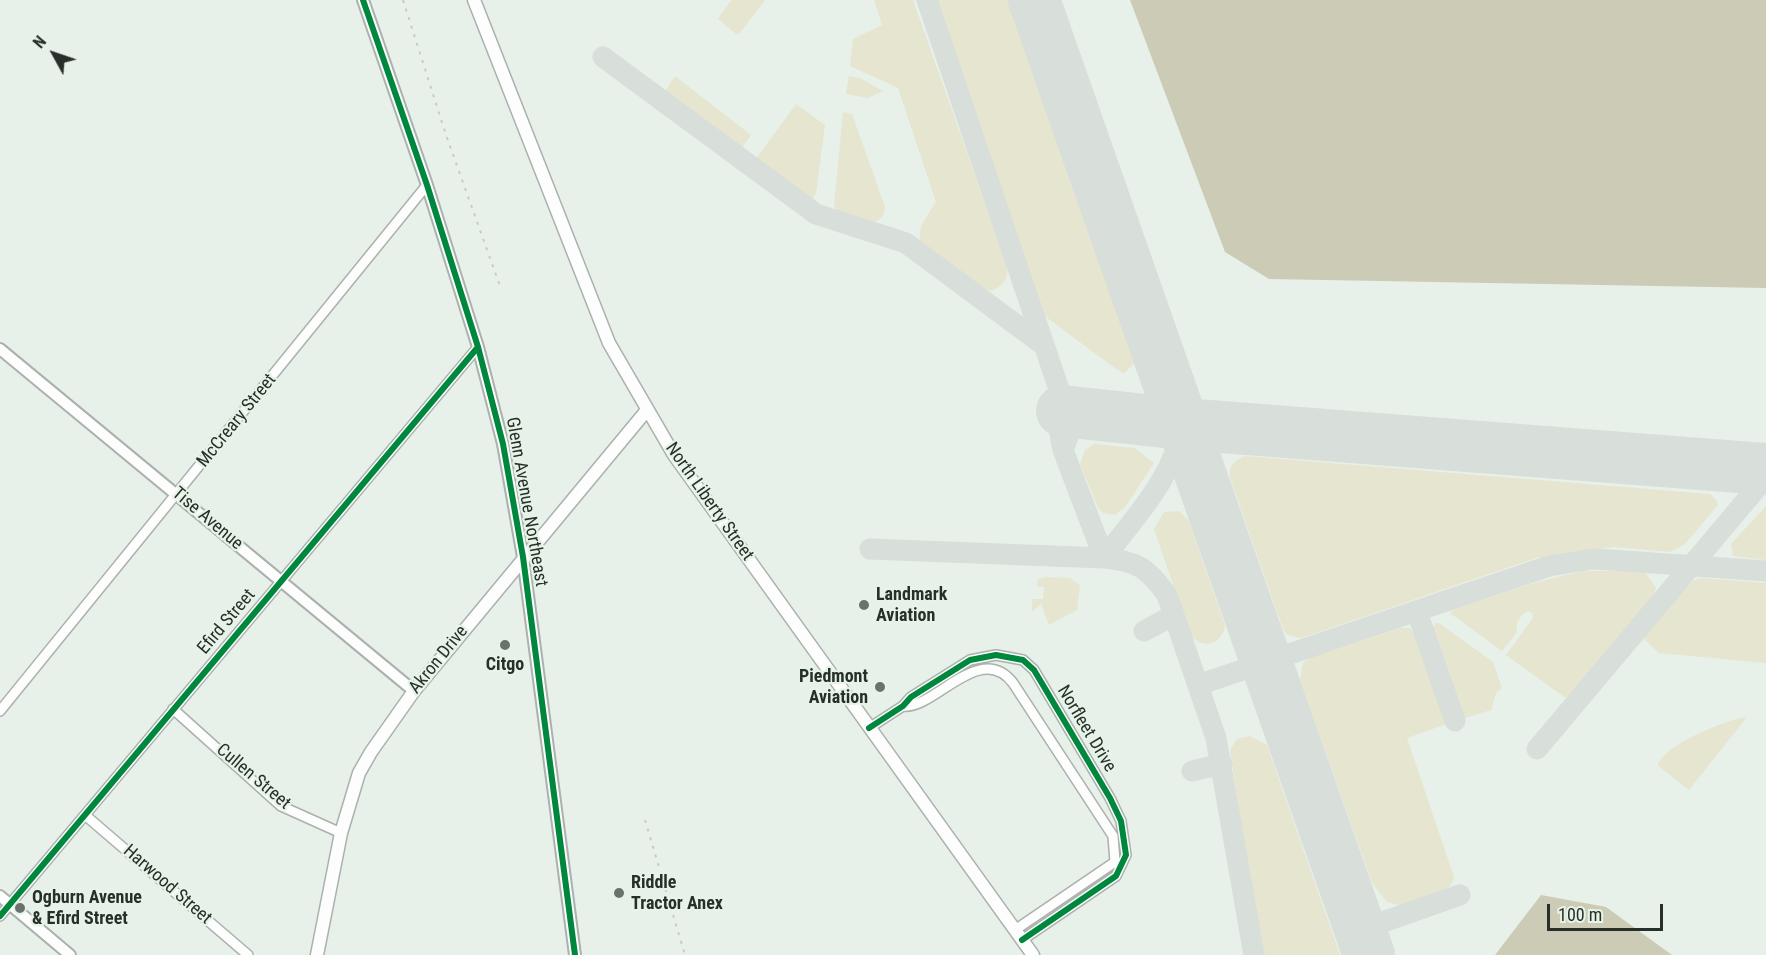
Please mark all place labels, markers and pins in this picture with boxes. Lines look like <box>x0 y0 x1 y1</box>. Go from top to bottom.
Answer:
place label: Landmark Aviation <box>876 584 947 626</box>
marker: Landmark Aviation <box>857 598 871 612</box>
marker: Citgo <box>498 638 512 652</box>
place label: Citgo <box>486 654 524 676</box>
place label: Piedmont Aviation <box>799 666 868 708</box>
marker: Piedmont Aviation <box>873 680 887 694</box>
place label: Riddle Tractor Anex <box>631 872 723 914</box>
marker: Riddle Tractor Anex <box>612 886 626 900</box>
place label: Ogburn Avenue & Efird Street <box>32 887 142 930</box>
marker: Ogburn Avenue & Efird Street <box>13 901 27 915</box>

